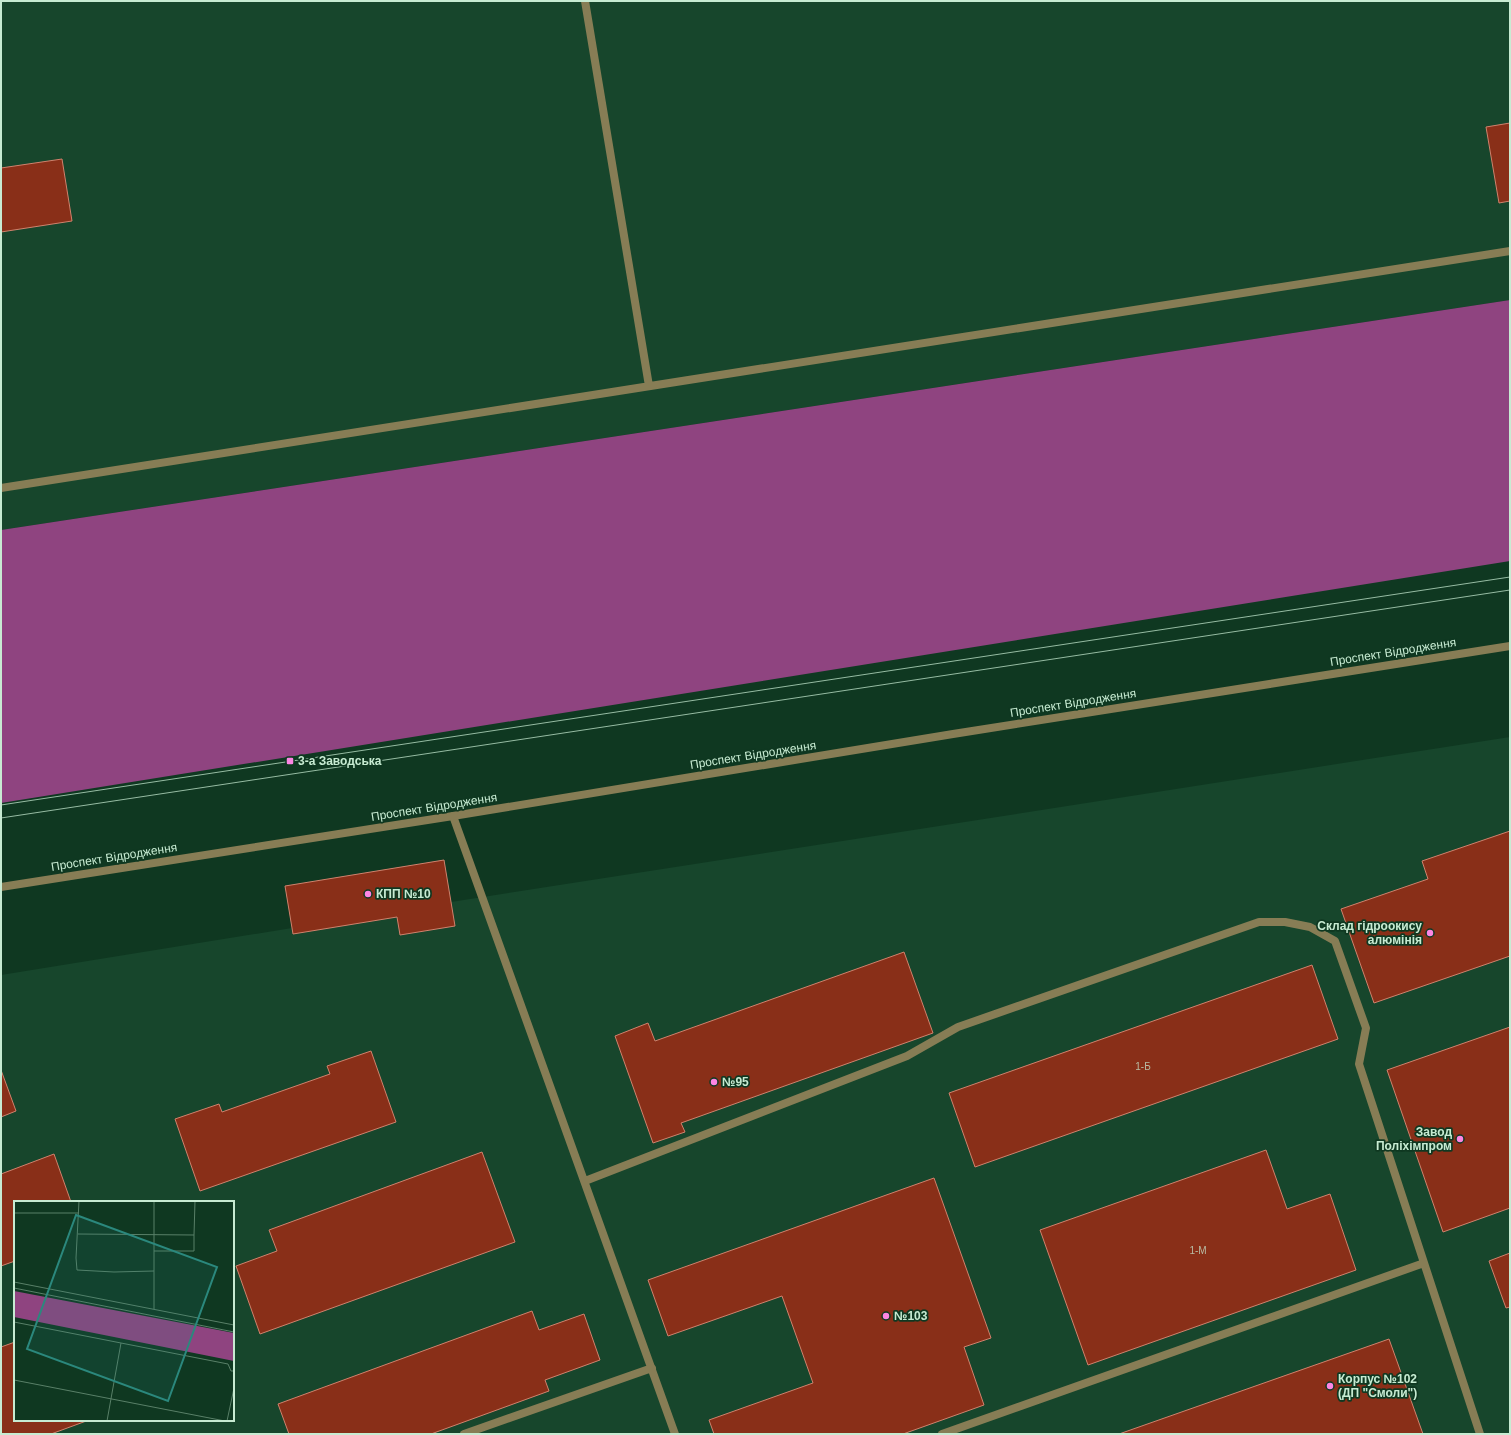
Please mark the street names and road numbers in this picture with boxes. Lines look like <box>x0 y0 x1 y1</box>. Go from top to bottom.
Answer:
street label: Проспект Відродження <box>1329 635 1457 669</box>
street label: Проспект Відродження <box>1009 686 1137 720</box>
street label: Проспект Відродження <box>689 738 817 772</box>
street label: Проспект Відродження <box>370 790 498 824</box>
street label: Проспект Відродження <box>50 840 178 874</box>

